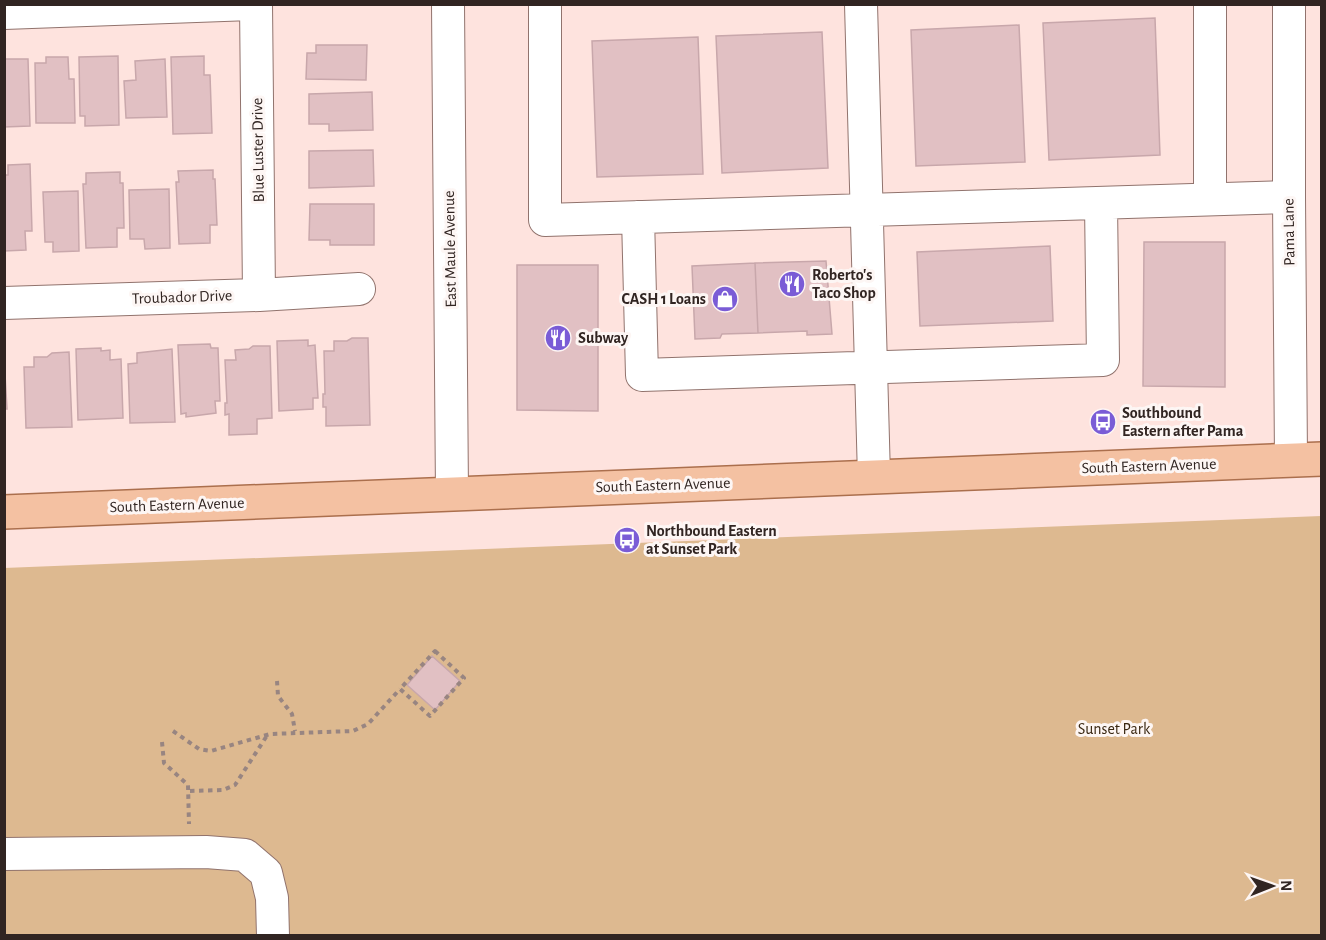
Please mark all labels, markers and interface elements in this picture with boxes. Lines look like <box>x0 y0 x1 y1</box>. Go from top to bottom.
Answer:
street label: Blue Luster Drive <box>249 97 267 203</box>
street label: East Maule Avenue <box>441 190 459 308</box>
street label: Pama Lane <box>1280 198 1298 266</box>
place label: Roberto's Taco Shop <box>812 267 876 301</box>
restaurant icon: Roberto's Taco Shop <box>777 269 807 299</box>
shop icon: CASH 1 Loans <box>710 284 740 314</box>
street label: Troubador Drive <box>131 287 233 307</box>
place label: CASH 1 Loans <box>622 291 706 307</box>
restaurant icon: Subway <box>543 323 573 353</box>
place label: Subway <box>578 330 629 347</box>
place label: Southbound Eastern after Pama <box>1122 405 1244 439</box>
bus stop icon: Southbound Eastern after Pama <box>1088 407 1118 437</box>
street label: South Eastern Avenue <box>1081 456 1217 476</box>
street label: South Eastern Avenue <box>595 475 731 495</box>
street label: South Eastern Avenue <box>109 495 245 515</box>
place label: Northbound Eastern at Sunset Park <box>646 523 777 557</box>
bus stop icon: Northbound Eastern at Sunset Park <box>612 525 642 555</box>
park label: Sunset Park <box>1078 721 1151 737</box>
north arrow <box>1242 856 1302 916</box>
text: N <box>1278 880 1294 891</box>

